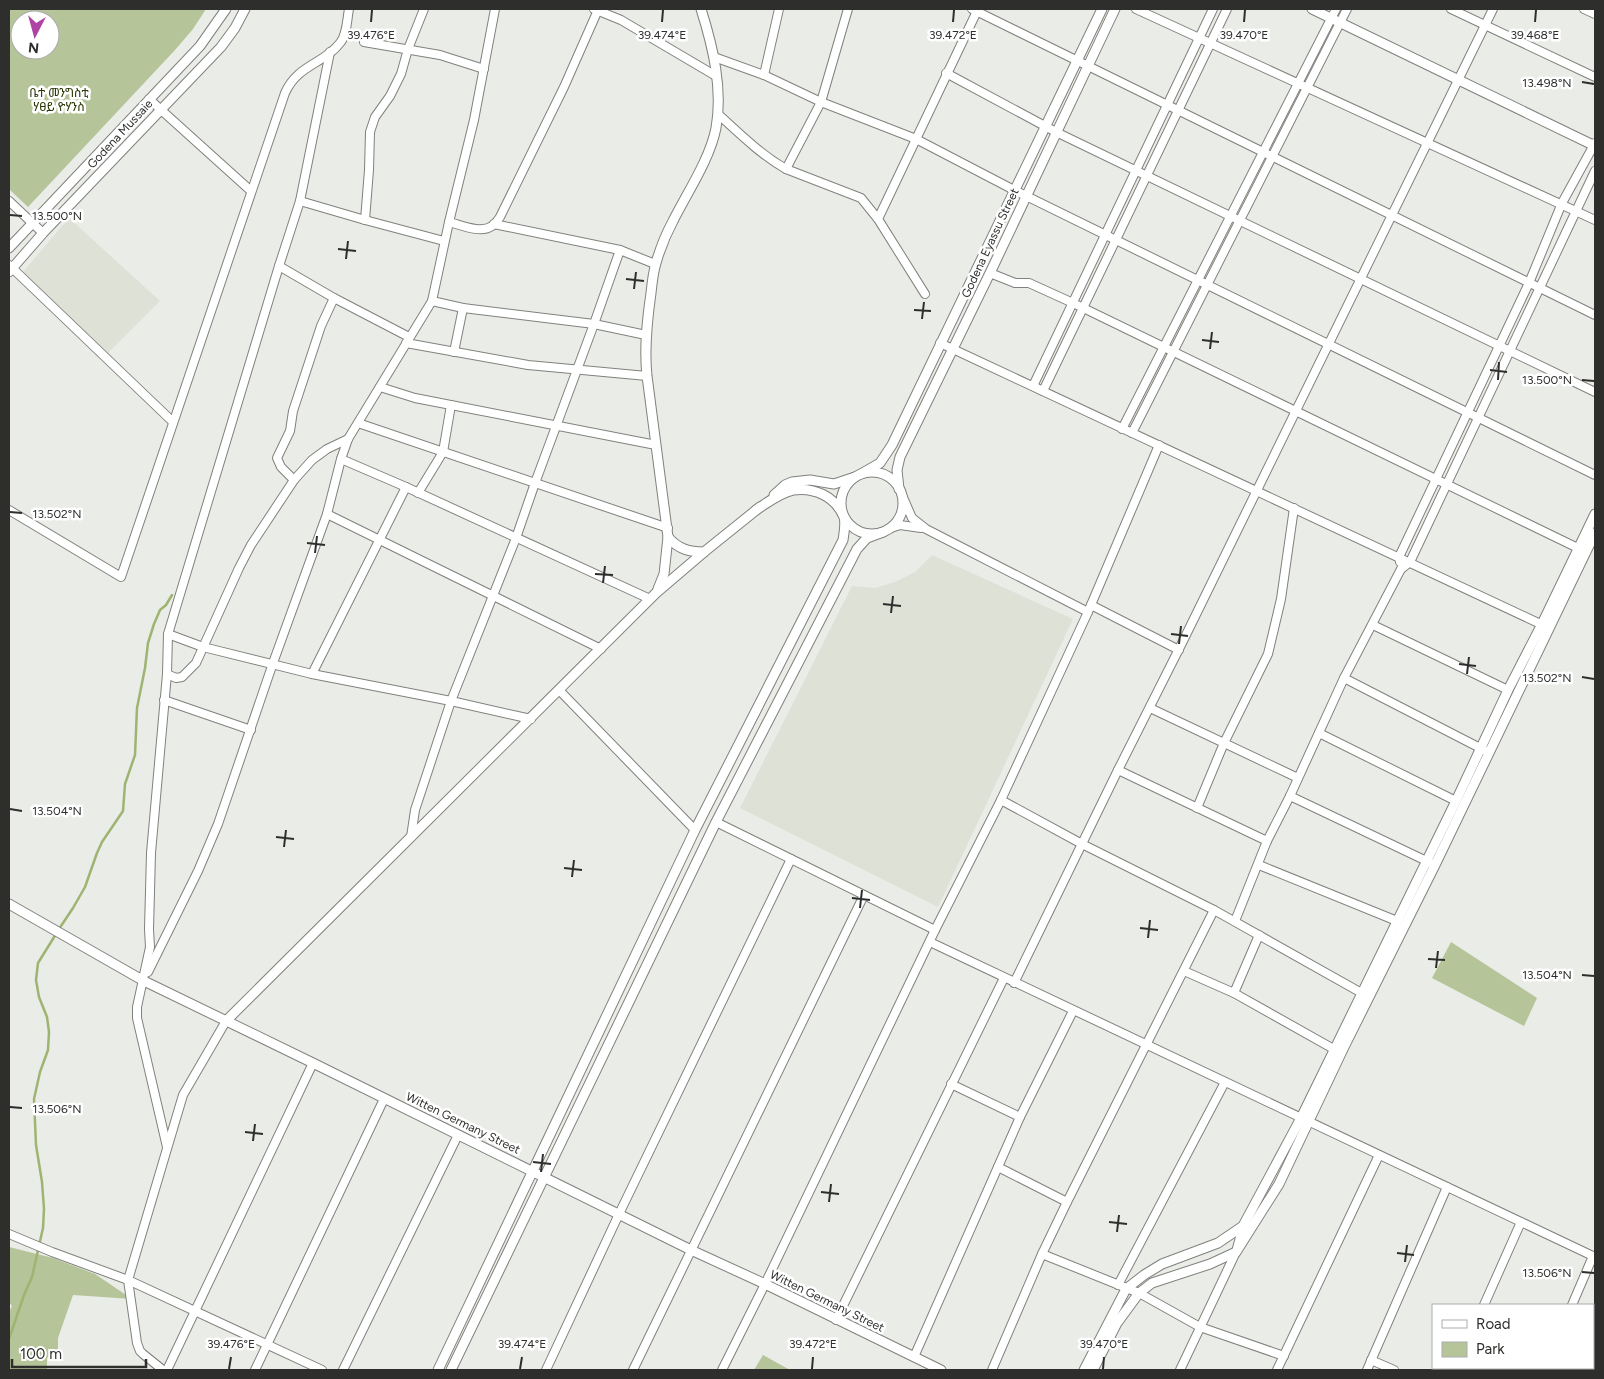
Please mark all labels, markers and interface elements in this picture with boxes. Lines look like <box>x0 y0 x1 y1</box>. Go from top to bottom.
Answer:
north arrow <box>10 10 60 60</box>
text: 39.476°E <box>347 28 395 42</box>
text: 39.474°E <box>638 28 686 42</box>
text: 39.472°E <box>929 28 977 42</box>
text: 39.470°E <box>1220 28 1268 42</box>
text: 39.468°E <box>1511 28 1559 42</box>
text: N <box>27 38 40 56</box>
text: 13.498°N <box>1522 76 1572 90</box>
park label: ቤተ መንግስቲ ሃፀይ ዮሃንስ <box>29 86 90 114</box>
street label: Godena Mussaie <box>85 96 156 171</box>
street label: Godena Eyassu Street <box>958 186 1022 300</box>
text: 13.500°N <box>32 209 82 223</box>
text: 13.500°N <box>1522 373 1572 387</box>
text: 13.502°N <box>33 507 82 521</box>
text: 13.502°N <box>1523 671 1572 685</box>
text: 13.504°N <box>32 804 82 818</box>
text: 13.504°N <box>1522 968 1572 982</box>
street label: Witten Germany Street <box>404 1089 523 1157</box>
text: 13.506°N <box>32 1102 82 1116</box>
text: 13.506°N <box>1522 1266 1572 1280</box>
street label: Witten Germany Street <box>768 1267 887 1335</box>
legend <box>1432 1304 1594 1369</box>
text: Road <box>1476 1315 1511 1333</box>
scale bar <box>12 1336 146 1368</box>
text: 39.476°E <box>207 1337 255 1351</box>
text: 39.474°E <box>498 1337 546 1351</box>
text: 39.472°E <box>789 1337 837 1351</box>
text: 39.470°E <box>1080 1337 1128 1351</box>
text: Park <box>1476 1340 1505 1358</box>
text: 100 m <box>20 1345 62 1363</box>

